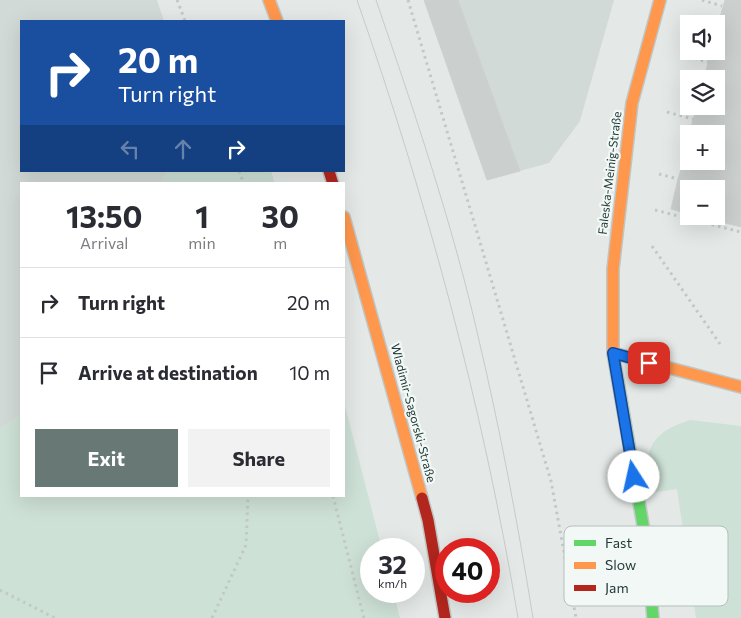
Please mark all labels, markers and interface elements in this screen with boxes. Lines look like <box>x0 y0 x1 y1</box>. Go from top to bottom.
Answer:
map controls <box>680 15 725 225</box>
button: sound <box>680 15 725 60</box>
text: 20 m <box>118 37 198 80</box>
icon: right <box>35 40 100 105</box>
button: layers <box>680 70 725 115</box>
text: Turn right <box>118 80 216 107</box>
street label: Faleska-Meinig-Straße <box>594 110 624 235</box>
button: + <box>680 125 725 170</box>
icon: left <box>116 135 144 163</box>
icon: ahead <box>169 135 197 163</box>
icon: right <box>222 135 250 163</box>
button: − <box>680 180 725 225</box>
text: 13:50 <box>66 197 142 234</box>
text: 1 <box>195 197 209 234</box>
text: 30 <box>262 197 299 234</box>
text: Arrival <box>80 233 128 252</box>
text: min <box>188 233 216 252</box>
text: m <box>273 233 287 252</box>
icon: right <box>35 289 63 317</box>
text: Turn right <box>78 291 165 314</box>
text: 20 m <box>287 291 330 314</box>
street label: Wladimir-Sagorski-Straße <box>389 342 439 484</box>
pin <box>628 342 670 384</box>
icon: arrive <box>635 349 663 377</box>
icon: arrive <box>35 359 63 387</box>
text: Arrive at destination <box>78 361 258 384</box>
text: 10 m <box>289 361 330 384</box>
button: Exit <box>35 429 178 487</box>
button: Share <box>188 429 330 487</box>
position arrow <box>607 450 659 502</box>
legend <box>564 526 728 606</box>
text: Fast <box>605 534 632 551</box>
speed limit sign: 40 <box>435 538 500 603</box>
text: 32 <box>378 549 407 579</box>
text: Slow <box>605 556 636 573</box>
text: km/h <box>378 576 407 590</box>
text: Jam <box>605 579 629 596</box>

